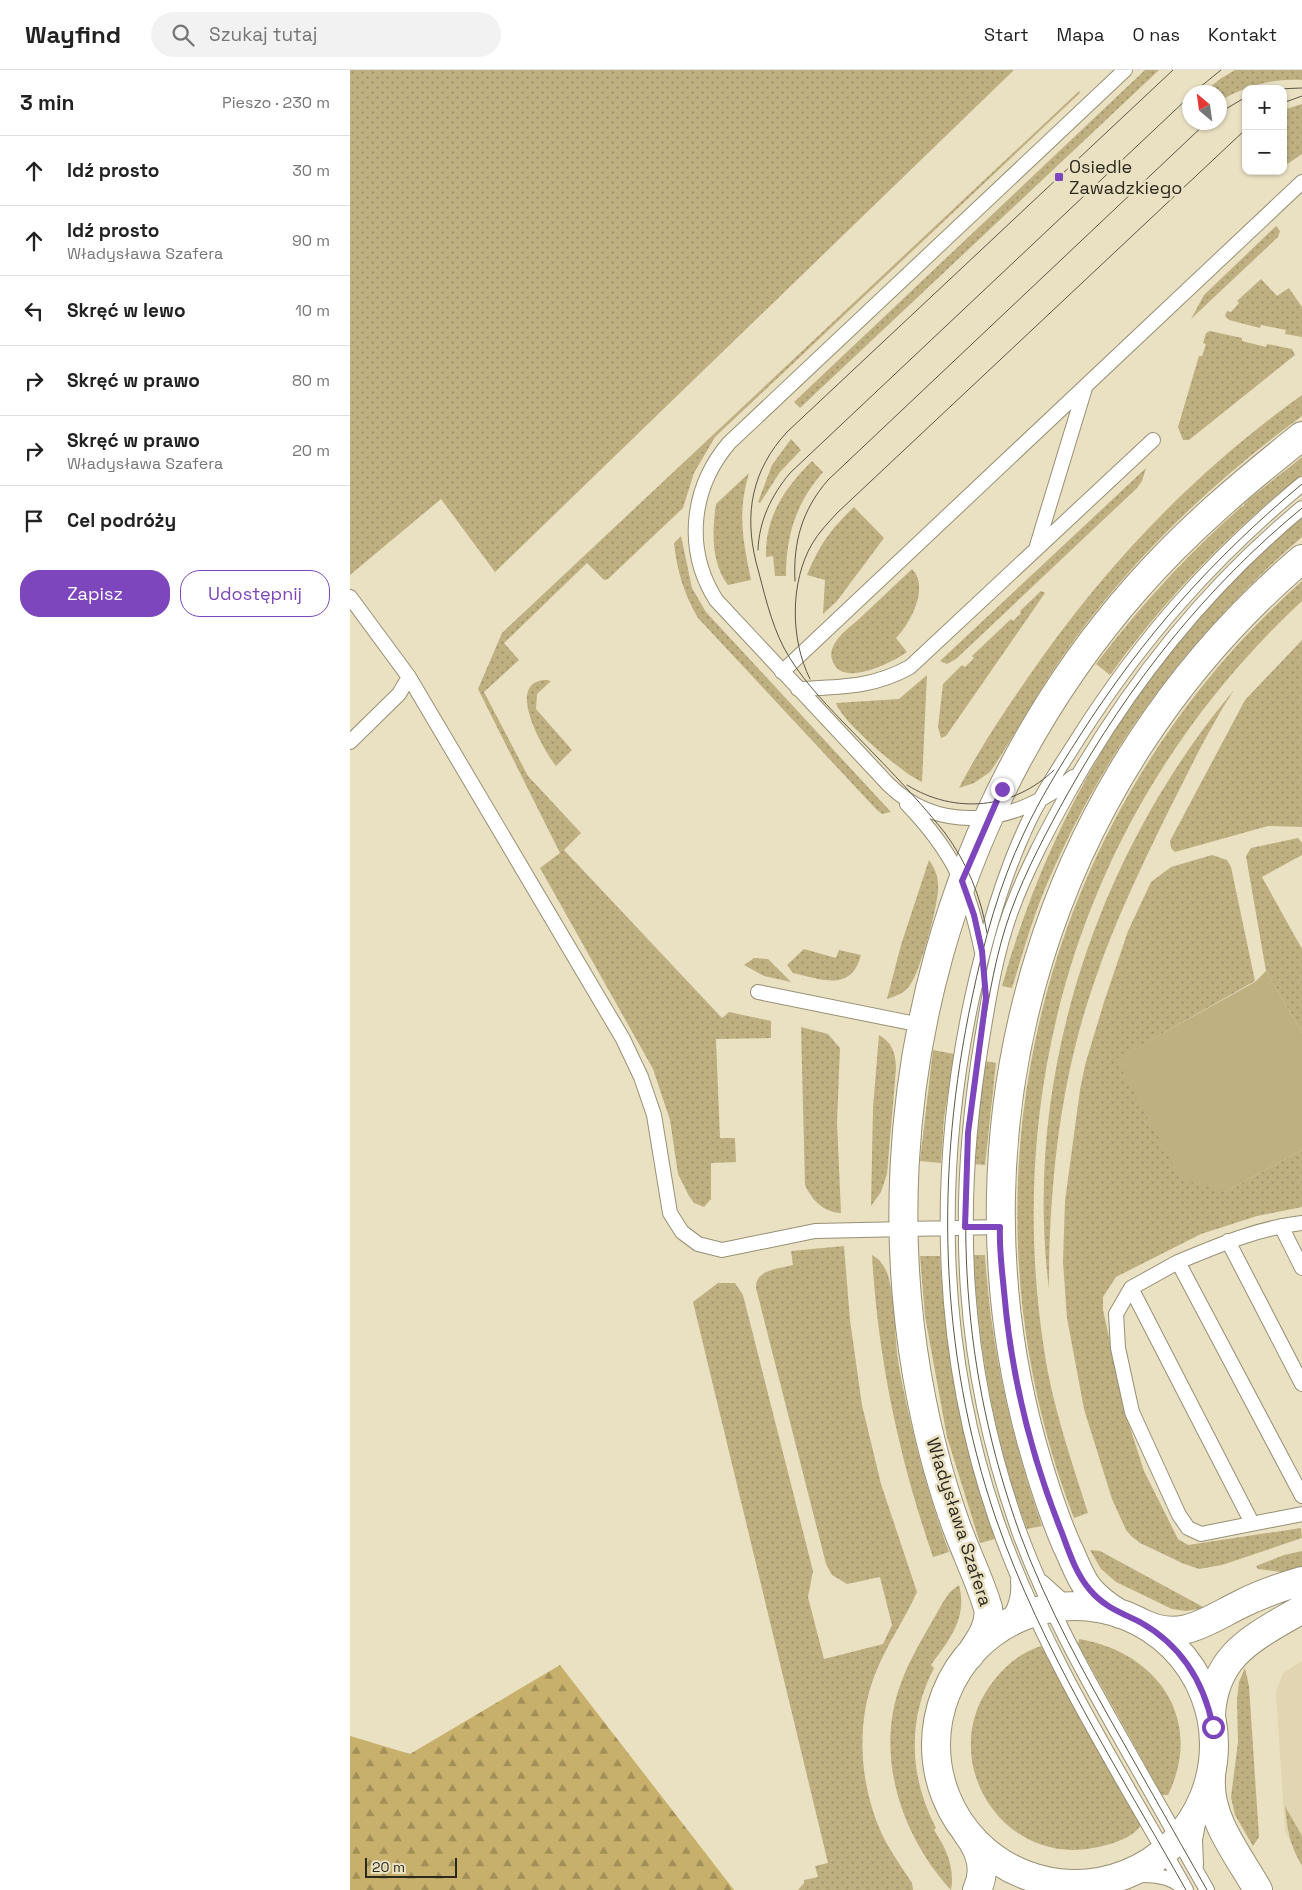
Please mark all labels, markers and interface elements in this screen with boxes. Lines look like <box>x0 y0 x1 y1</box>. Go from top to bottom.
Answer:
search box <box>151 12 501 57</box>
text: Wayfind <box>25 19 121 50</box>
icon: search <box>169 21 197 49</box>
text: Szukaj tutaj <box>209 22 317 47</box>
text: Start <box>984 23 1029 46</box>
text: Mapa <box>1057 23 1104 46</box>
text: O nas <box>1132 23 1180 46</box>
text: Kontakt <box>1208 23 1277 46</box>
north arrow <box>1182 85 1227 130</box>
map controls <box>1242 85 1287 175</box>
button: + <box>1242 85 1287 130</box>
text: 3 min <box>20 89 75 116</box>
text: Pieszo · 230 m <box>222 92 330 113</box>
button: − <box>1242 130 1287 175</box>
place label: Osiedle Zawadzkiego <box>1069 155 1182 199</box>
icon: ahead <box>20 157 48 185</box>
text: Idź prosto <box>67 158 159 183</box>
text: 30 m <box>292 160 330 181</box>
marker: Osiedle Zawadzkiego <box>1053 171 1065 183</box>
text: Idź prosto <box>67 218 159 243</box>
icon: ahead <box>20 227 48 255</box>
text: 90 m <box>292 230 330 251</box>
text: Władysława Szafera <box>67 243 223 264</box>
icon: left <box>20 297 48 325</box>
text: Skręć w lewo <box>67 298 186 323</box>
text: 10 m <box>295 300 330 321</box>
icon: right <box>20 367 48 395</box>
text: Skręć w prawo <box>67 368 200 393</box>
text: 80 m <box>292 370 330 391</box>
text: Skręć w prawo <box>67 428 200 453</box>
icon: right <box>20 437 48 465</box>
text: 20 m <box>292 440 330 461</box>
text: Władysława Szafera <box>67 453 223 474</box>
icon: arrive <box>20 507 48 535</box>
text: Cel podróży <box>67 508 176 533</box>
button: Zapisz <box>20 570 170 617</box>
button: Udostępnij <box>180 570 330 617</box>
route end <box>991 778 1014 801</box>
street label: Władysława Szafera <box>921 1435 998 1609</box>
route start <box>1202 1716 1225 1739</box>
scale bar <box>365 1855 458 1878</box>
text: 20 m <box>372 1858 405 1876</box>

